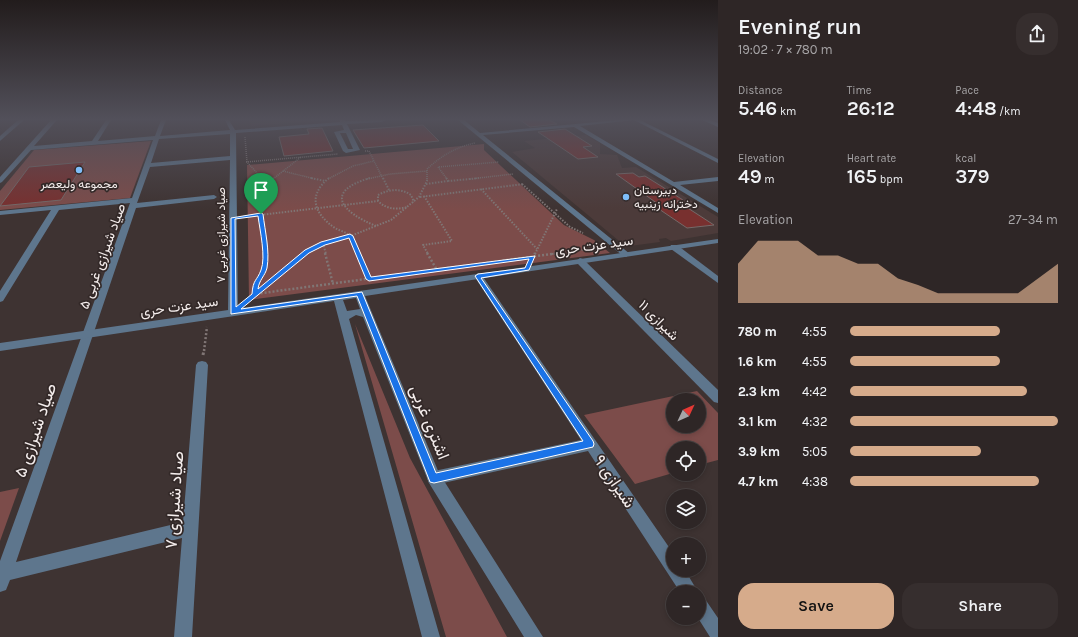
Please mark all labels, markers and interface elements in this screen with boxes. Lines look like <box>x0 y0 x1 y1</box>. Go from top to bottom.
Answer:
button: share <box>1016 13 1058 55</box>
text: Evening run <box>738 14 862 40</box>
text: 19:02 · 7 × 780 m <box>738 42 833 57</box>
text: Distance <box>738 84 782 97</box>
text: Time <box>847 84 871 97</box>
text: Pace <box>955 84 979 97</box>
text: 5.46 <box>738 97 777 120</box>
text: 26:12 <box>847 97 895 120</box>
text: 4:48 <box>955 97 997 120</box>
text: km <box>777 105 796 118</box>
text: /km <box>997 105 1021 118</box>
text: Elevation <box>738 152 785 165</box>
text: Heart rate <box>847 152 896 165</box>
text: kcal <box>955 152 976 165</box>
marker: مجموعه ولیعصر <box>74 165 84 175</box>
text: 49 <box>738 165 762 188</box>
text: 165 <box>847 165 877 188</box>
text: 379 <box>955 165 989 188</box>
pin <box>244 173 278 214</box>
text: m <box>762 173 775 186</box>
text: bpm <box>877 173 903 186</box>
place label: مجموعه ولیعصر <box>39 177 118 192</box>
icon: arrive <box>250 179 272 201</box>
place label: دبیرستان دخترانه زینبیه <box>634 183 698 212</box>
street label: صیاد شیرازی غربی ۷ <box>214 187 229 283</box>
marker: دبیرستان دخترانه زینبیه <box>621 192 631 202</box>
street label: صیاد شیرازی غربی ۵ <box>75 201 130 311</box>
text: Elevation <box>738 212 793 227</box>
text: 27–34 m <box>1008 212 1058 227</box>
street label: سید عزت حری <box>554 232 634 259</box>
street label: سید عزت حری <box>139 293 219 320</box>
street label: شیرازی ۱۱ <box>635 297 682 344</box>
text: 780 m <box>738 324 777 339</box>
text: 4:55 <box>802 324 827 339</box>
text: 1.6 km <box>738 354 777 369</box>
text: 4:55 <box>802 354 827 369</box>
street label: صیاد شیرازی ۵ <box>10 380 61 480</box>
street label: اشتری غربی <box>405 382 454 463</box>
text: 2.3 km <box>738 384 780 399</box>
text: 4:42 <box>802 384 827 399</box>
north arrow <box>666 393 706 433</box>
map controls <box>666 393 706 625</box>
text: 3.1 km <box>738 414 777 429</box>
text: 4:32 <box>802 414 827 429</box>
button: locate <box>666 441 706 481</box>
text: 3.9 km <box>738 444 780 459</box>
text: 5:05 <box>802 444 827 459</box>
street label: صیاد شیرازی ۷ <box>161 450 188 550</box>
street label: شیرازی ۹ <box>589 451 640 512</box>
text: 4.7 km <box>738 474 778 489</box>
text: 4:38 <box>802 474 828 489</box>
button: layers <box>666 489 706 529</box>
button: + <box>666 537 706 577</box>
button: Save <box>738 583 894 629</box>
button: Share <box>902 583 1058 629</box>
button: − <box>666 585 706 625</box>

